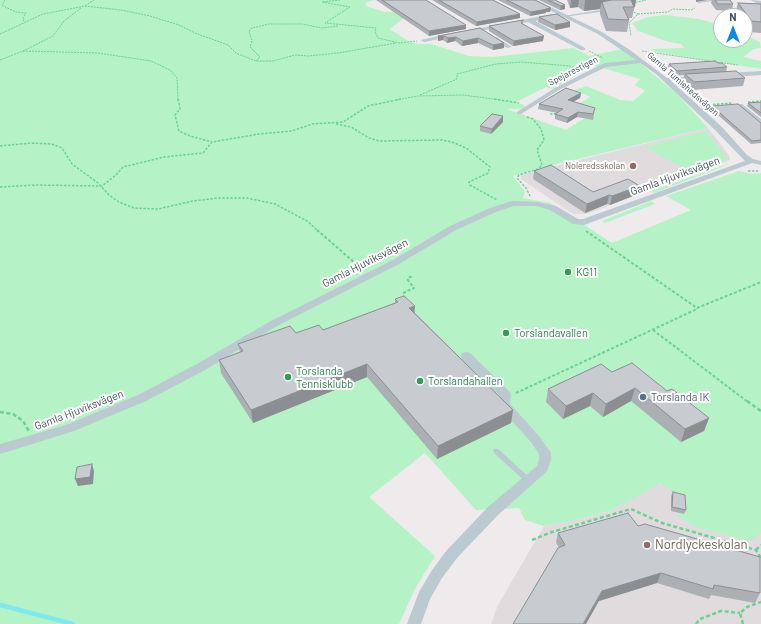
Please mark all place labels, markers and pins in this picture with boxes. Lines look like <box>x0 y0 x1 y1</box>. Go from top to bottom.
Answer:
place label: Noleredsskolan <box>565 161 625 171</box>
marker: Noleredsskolan <box>628 161 638 171</box>
place label: KG11 <box>576 265 597 279</box>
marker: KG11 <box>563 267 573 277</box>
place label: Torslandavallen <box>514 326 588 340</box>
marker: Torslandavallen <box>501 328 511 338</box>
place label: Torslanda Tennisklubb <box>296 364 353 390</box>
marker: Torslanda Tennisklubb <box>283 372 293 382</box>
place label: Torslandahallen <box>428 374 503 388</box>
marker: Torslandahallen <box>415 376 425 386</box>
place label: Torslanda IK <box>651 390 709 404</box>
marker: Torslanda IK <box>638 392 648 402</box>
place label: Nordlyckeskolan <box>655 537 747 553</box>
marker: Nordlyckeskolan <box>642 540 652 550</box>

